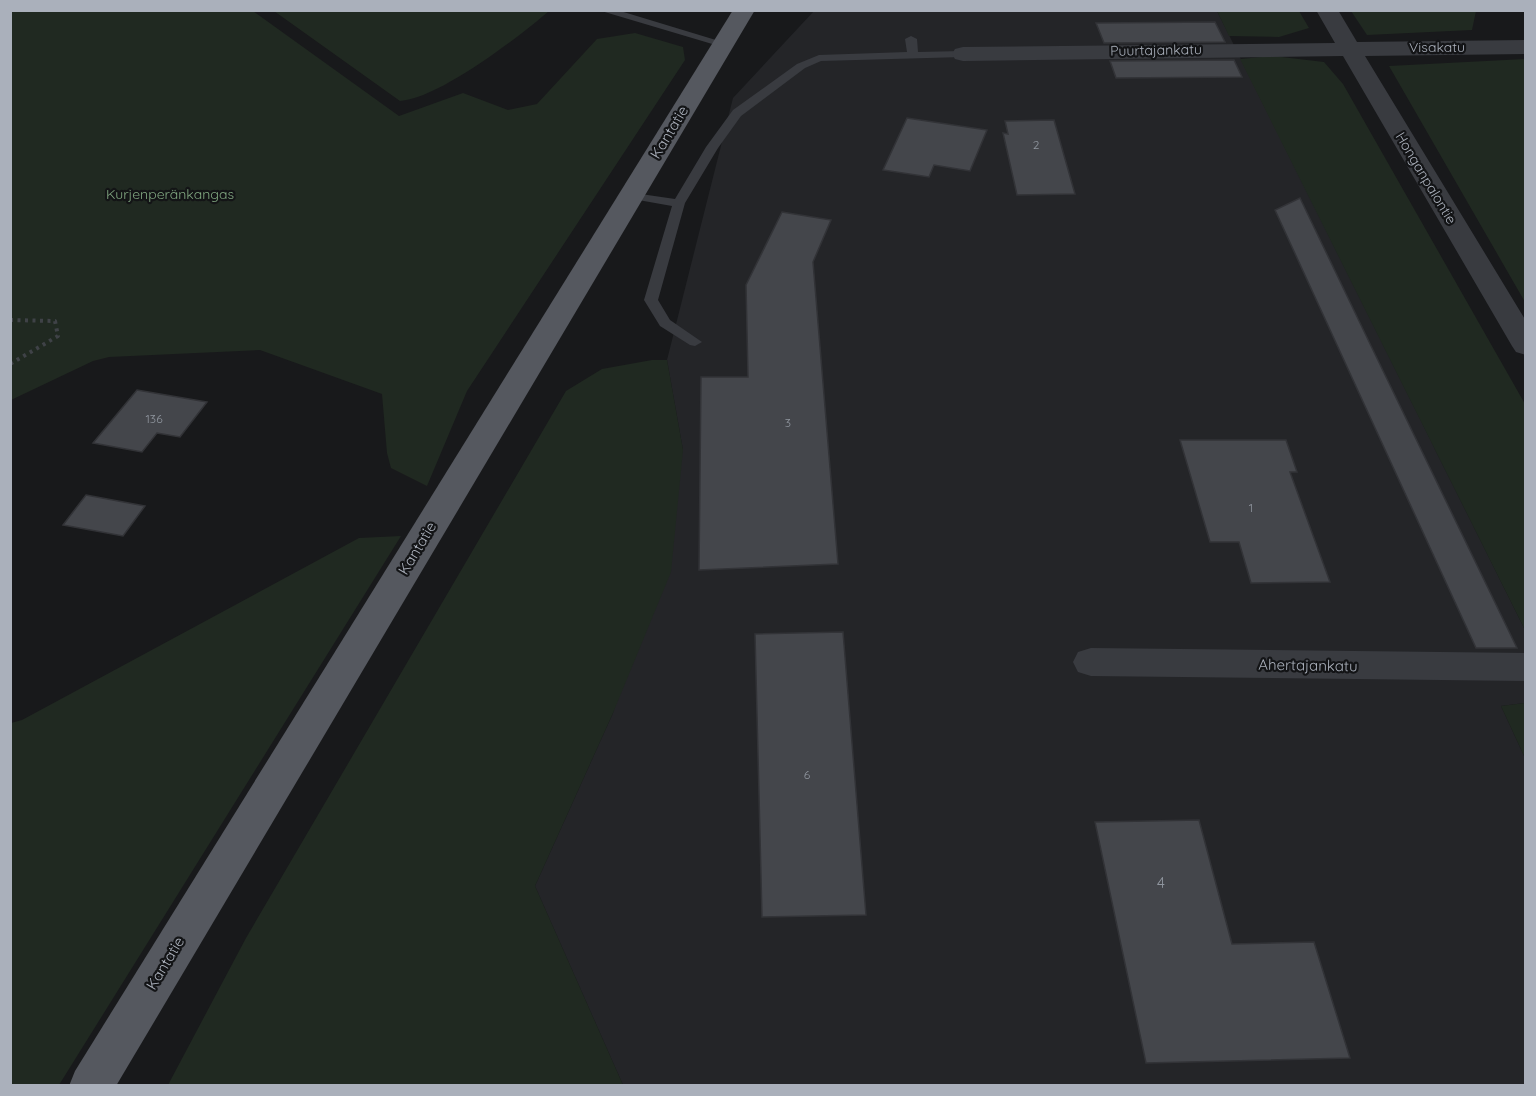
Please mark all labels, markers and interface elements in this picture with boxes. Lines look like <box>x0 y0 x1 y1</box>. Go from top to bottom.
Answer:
street label: Visakatu <box>1409 38 1465 56</box>
street label: Puurtajankatu <box>1110 40 1202 60</box>
street label: Kantatie <box>646 102 692 162</box>
street label: Honganpalontie <box>1391 129 1461 227</box>
house number: 2 <box>1033 137 1040 152</box>
park label: Kurjenperänkangas <box>106 185 234 203</box>
house number: 136 <box>145 411 163 426</box>
house number: 3 <box>785 415 791 430</box>
house number: 1 <box>1249 500 1253 515</box>
street label: Kantatie <box>394 518 440 578</box>
street label: Ahertajankatu <box>1258 655 1358 675</box>
house number: 6 <box>804 767 811 782</box>
house number: 4 <box>1157 873 1165 892</box>
street label: Kantatie <box>142 933 188 993</box>

